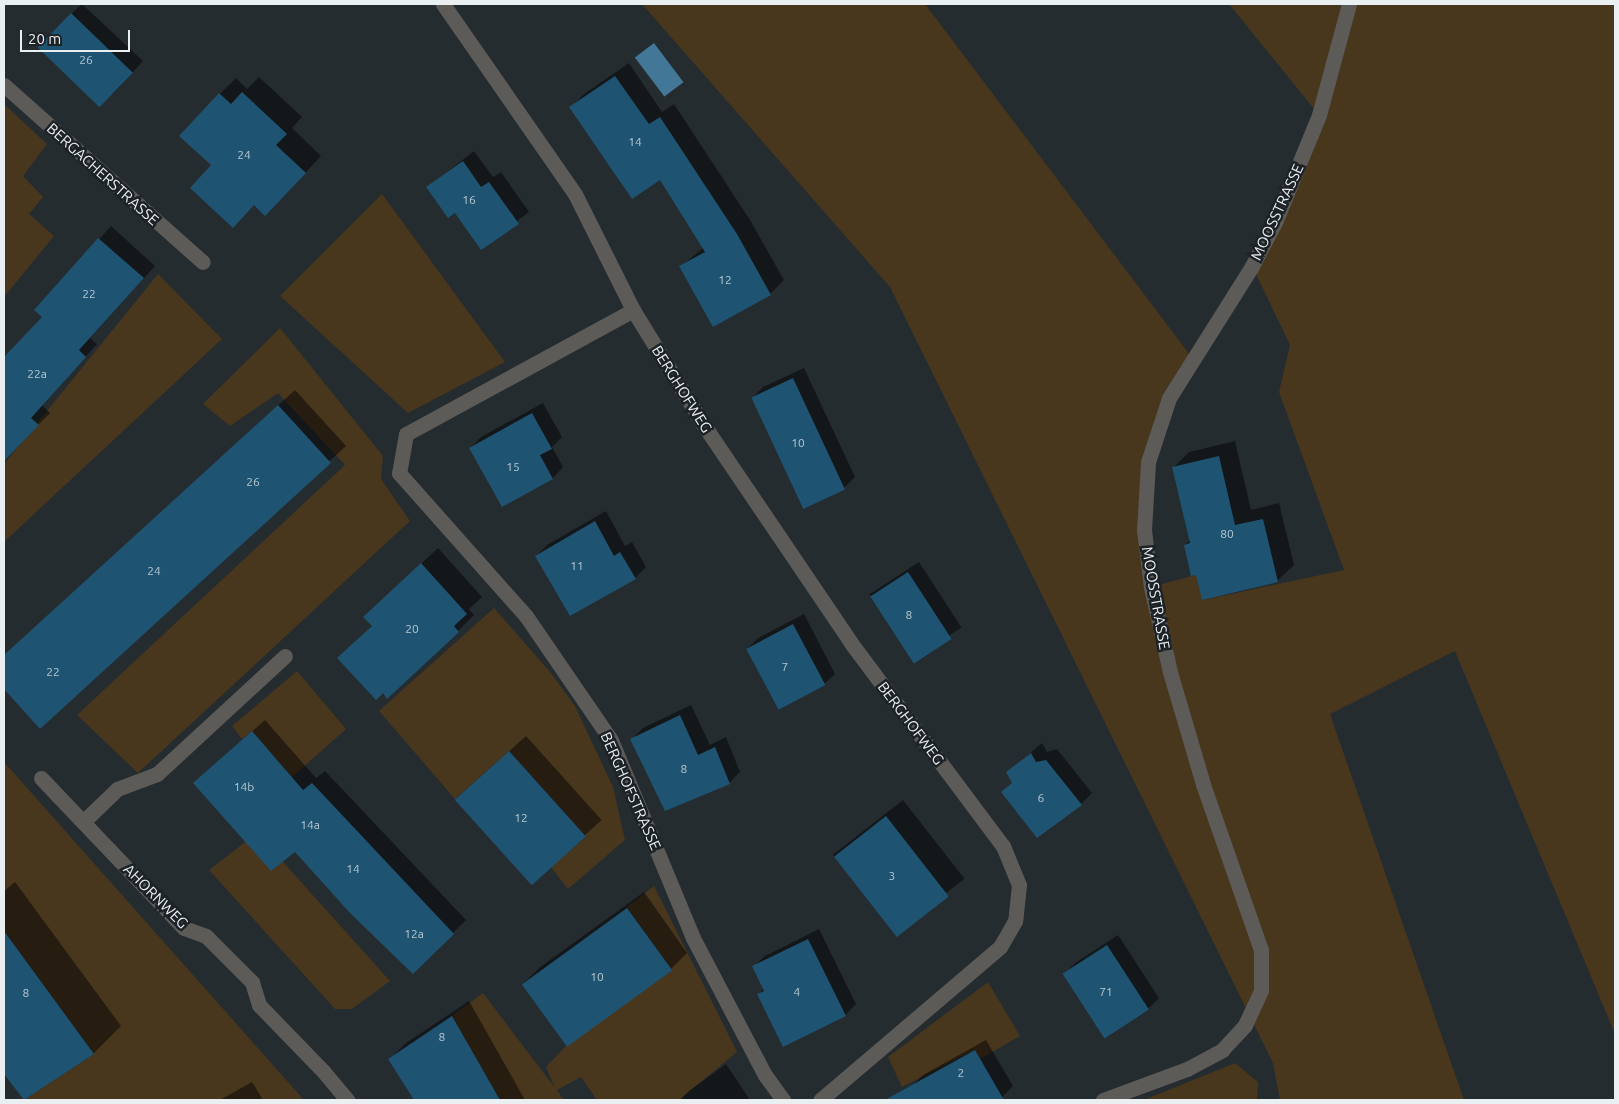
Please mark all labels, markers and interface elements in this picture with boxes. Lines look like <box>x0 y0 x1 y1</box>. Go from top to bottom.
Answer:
scale bar <box>22 20 132 52</box>
text: 20 m <box>28 30 61 47</box>
house number: 26 <box>79 53 93 67</box>
street label: BERGACHERSTRASSE <box>43 119 163 229</box>
house number: 14 <box>628 135 642 149</box>
house number: 24 <box>237 148 251 162</box>
street label: MOOSSTRASSE <box>1247 161 1307 263</box>
house number: 16 <box>462 193 476 207</box>
house number: 12 <box>718 273 732 287</box>
house number: 22 <box>82 287 96 301</box>
street label: BERGHOFWEG <box>648 342 716 436</box>
house number: 22a <box>27 367 47 381</box>
house number: 10 <box>791 436 805 450</box>
house number: 15 <box>506 460 520 474</box>
house number: 26 <box>246 475 260 489</box>
house number: 80 <box>1220 527 1234 541</box>
street label: MOOSSTRASSE <box>1138 545 1174 651</box>
house number: 11 <box>570 559 584 573</box>
house number: 24 <box>147 564 161 578</box>
house number: 8 <box>906 608 912 622</box>
house number: 20 <box>405 622 419 636</box>
house number: 7 <box>782 660 788 674</box>
house number: 22 <box>46 665 60 679</box>
street label: BERGHOFWEG <box>874 678 948 768</box>
street label: BERGHOFSTRASSE <box>597 729 665 853</box>
house number: 8 <box>681 762 687 776</box>
house number: 14b <box>234 780 254 794</box>
house number: 6 <box>1038 791 1044 805</box>
house number: 12 <box>514 811 528 825</box>
house number: 14a <box>300 818 320 832</box>
street label: AHORNWEG <box>120 860 192 932</box>
house number: 14 <box>346 862 360 876</box>
house number: 3 <box>889 869 895 883</box>
house number: 12a <box>404 927 424 941</box>
house number: 10 <box>590 970 604 984</box>
house number: 4 <box>794 985 800 999</box>
house number: 71 <box>1099 985 1113 999</box>
house number: 8 <box>23 986 29 1000</box>
house number: 8 <box>439 1030 445 1044</box>
house number: 2 <box>958 1066 964 1080</box>

